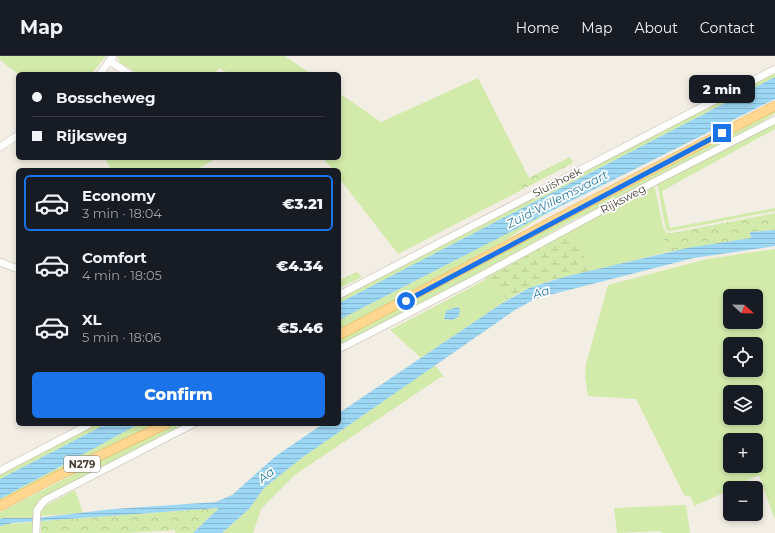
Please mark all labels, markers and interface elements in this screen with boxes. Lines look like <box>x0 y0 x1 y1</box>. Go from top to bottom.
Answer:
text: Map <box>20 16 63 39</box>
text: Home <box>516 19 559 37</box>
text: Map <box>581 19 612 37</box>
text: About <box>634 19 678 37</box>
text: Contact <box>700 19 755 37</box>
callout: 2 min <box>689 75 755 103</box>
text: 2 min <box>703 81 741 97</box>
text: Bosscheweg <box>56 88 156 107</box>
route end <box>713 124 731 142</box>
text: Rijksweg <box>56 126 127 145</box>
street label: Sluishoek <box>530 164 584 200</box>
water label: Zuid-Willemsvaart <box>503 167 610 232</box>
street label: Rijksweg <box>598 181 648 217</box>
icon: car <box>34 185 70 221</box>
text: Economy <box>82 186 155 205</box>
text: €3.21 <box>282 194 323 213</box>
text: 3 min · 18:04 <box>82 205 162 221</box>
icon: car <box>34 247 70 283</box>
text: Comfort <box>82 248 147 267</box>
text: €4.34 <box>276 256 323 275</box>
text: 4 min · 18:05 <box>82 267 162 283</box>
water label: Aa <box>530 282 551 302</box>
north arrow <box>723 289 763 329</box>
map controls <box>723 289 763 521</box>
route start <box>397 292 415 310</box>
icon: car <box>34 309 70 345</box>
text: XL <box>82 310 101 329</box>
text: €5.46 <box>277 318 323 337</box>
text: 5 min · 18:06 <box>82 329 161 345</box>
button: locate <box>723 337 763 377</box>
button: Confirm <box>32 372 325 418</box>
button: layers <box>723 385 763 425</box>
button: + <box>723 433 763 473</box>
road number: N279 <box>64 456 100 472</box>
water label: Aa <box>254 464 277 487</box>
button: − <box>723 481 763 521</box>

